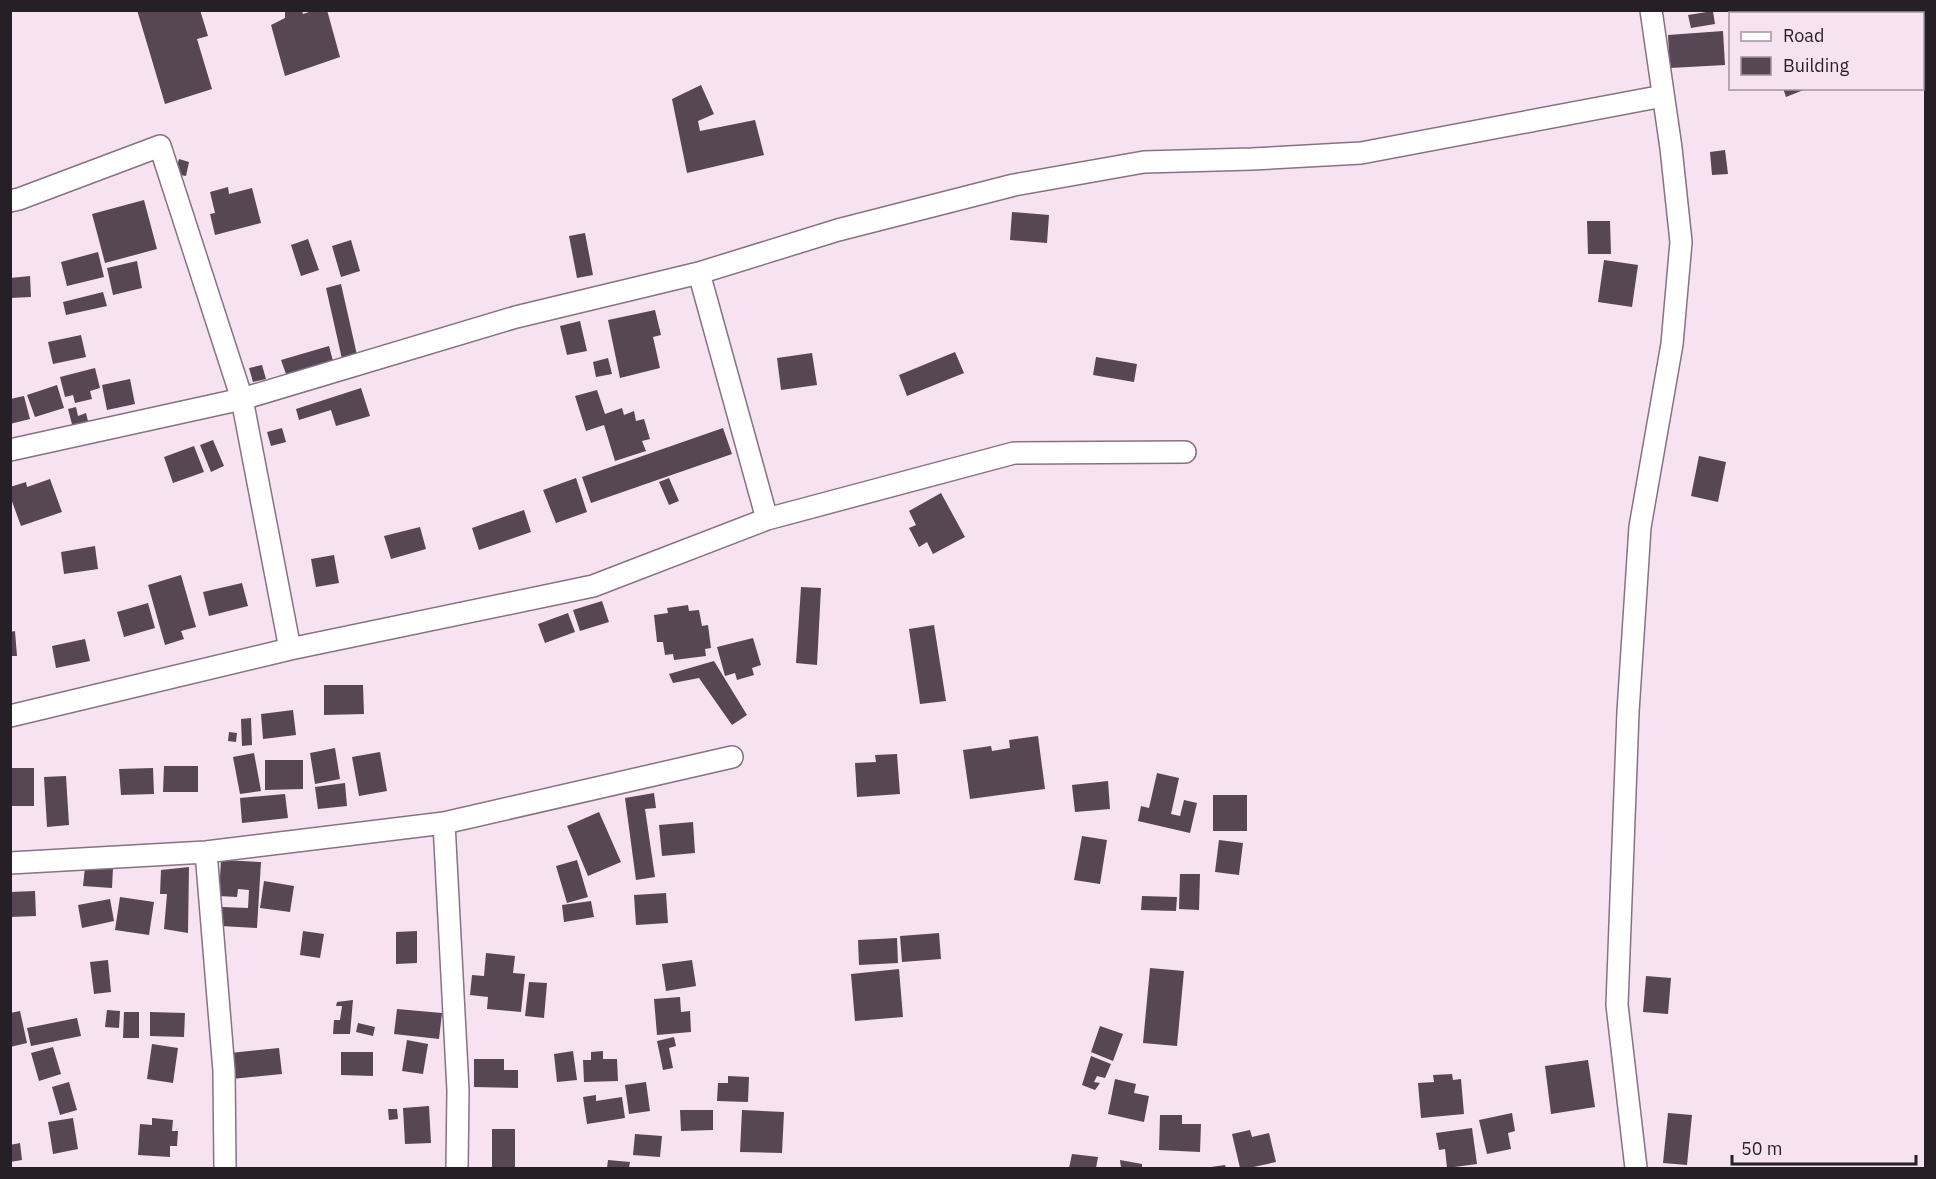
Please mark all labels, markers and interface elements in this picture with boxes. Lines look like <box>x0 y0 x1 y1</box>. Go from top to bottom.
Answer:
legend <box>1729 12 1924 90</box>
text: Road <box>1783 24 1824 47</box>
text: Building <box>1783 54 1850 77</box>
scale bar <box>1732 1128 1916 1166</box>
text: 50 m <box>1741 1137 1783 1160</box>

